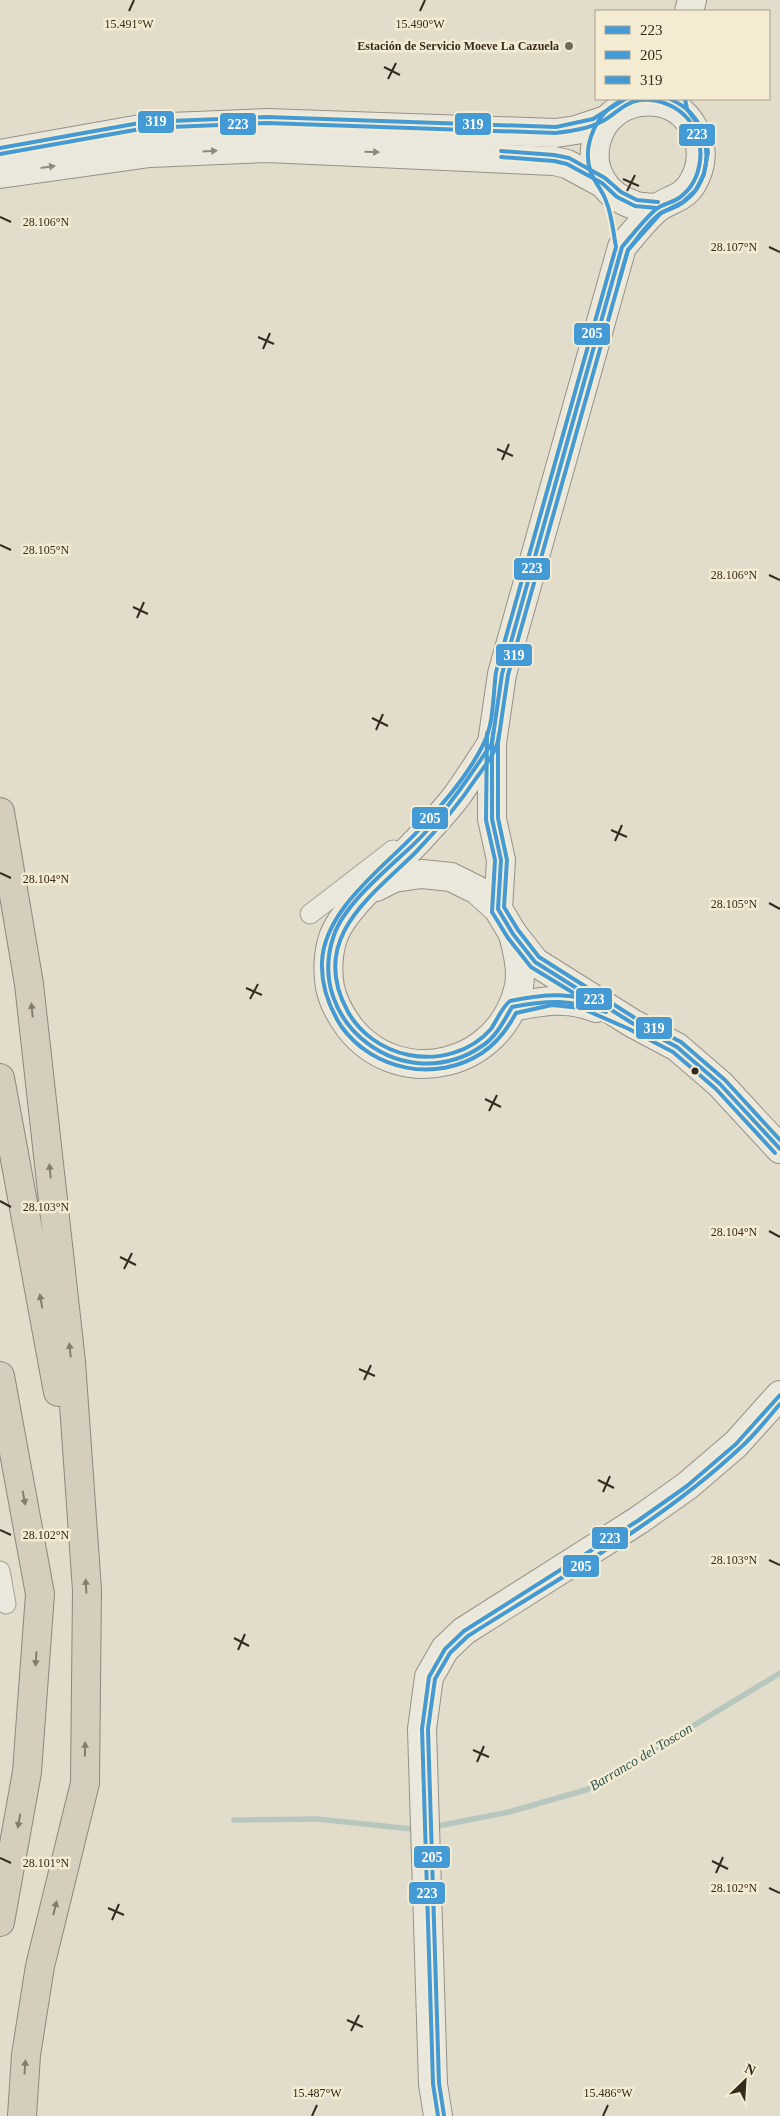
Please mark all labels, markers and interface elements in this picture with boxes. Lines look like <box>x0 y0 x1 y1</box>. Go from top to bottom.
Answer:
legend <box>595 10 770 100</box>
text: 15.491°W <box>104 17 154 31</box>
text: 15.490°W <box>395 17 445 31</box>
text: 223 <box>640 22 663 38</box>
place label: Estación de Servicio Moeve La Cazuela <box>357 39 559 53</box>
marker: Estación de Servicio Moeve La Cazuela <box>563 40 575 52</box>
text: 205 <box>640 47 663 63</box>
text: 319 <box>640 72 663 88</box>
line badge: 319 <box>137 110 175 134</box>
line badge: 223 <box>219 112 257 136</box>
line badge: 319 <box>454 112 492 136</box>
text: 319 <box>146 114 167 129</box>
text: 223 <box>228 117 249 132</box>
text: 319 <box>463 117 484 132</box>
line badge: 223 <box>678 123 716 147</box>
text: 223 <box>687 127 708 142</box>
one-way arrow <box>202 146 218 154</box>
one-way arrow <box>364 149 380 157</box>
one-way arrow <box>41 163 57 171</box>
text: 28.106°N <box>23 215 70 229</box>
text: 28.107°N <box>711 240 758 254</box>
line badge: 205 <box>573 322 611 346</box>
text: 205 <box>582 326 603 341</box>
text: 28.105°N <box>23 543 70 557</box>
line badge: 223 <box>513 557 551 581</box>
text: 223 <box>522 561 543 576</box>
text: 28.106°N <box>711 568 758 582</box>
line badge: 319 <box>495 643 533 667</box>
text: 319 <box>504 648 525 663</box>
line badge: 205 <box>411 806 449 830</box>
text: 205 <box>420 811 441 826</box>
text: 28.104°N <box>23 872 70 886</box>
text: 28.105°N <box>711 897 758 911</box>
line badge: 223 <box>575 987 613 1011</box>
text: 223 <box>584 992 605 1007</box>
one-way arrow <box>28 1002 36 1018</box>
line badge: 319 <box>635 1016 673 1040</box>
text: 319 <box>644 1021 665 1036</box>
unlabelled marker <box>690 1066 700 1076</box>
one-way arrow <box>46 1163 54 1179</box>
text: 28.103°N <box>23 1200 70 1214</box>
text: 28.104°N <box>711 1225 758 1239</box>
one-way arrow <box>37 1294 45 1309</box>
one-way arrow <box>66 1342 74 1358</box>
one-way arrow <box>20 1491 28 1507</box>
line badge: 223 <box>591 1526 629 1550</box>
text: 28.102°N <box>23 1528 70 1542</box>
text: 223 <box>600 1531 621 1546</box>
text: 28.103°N <box>711 1553 758 1567</box>
line badge: 205 <box>562 1554 600 1578</box>
text: 205 <box>571 1559 592 1574</box>
one-way arrow <box>82 1578 90 1594</box>
one-way arrow <box>32 1652 40 1668</box>
water label: Barranco del Toscon <box>587 1720 695 1794</box>
one-way arrow <box>81 1741 89 1757</box>
one-way arrow <box>14 1813 22 1829</box>
line badge: 205 <box>413 1845 451 1869</box>
text: 205 <box>422 1850 443 1865</box>
text: 28.101°N <box>23 1856 70 1870</box>
line badge: 223 <box>408 1881 446 1905</box>
text: 28.102°N <box>711 1881 758 1895</box>
text: 223 <box>417 1886 438 1901</box>
one-way arrow <box>51 1900 59 1915</box>
north arrow <box>720 2056 770 2106</box>
one-way arrow <box>22 2059 30 2075</box>
text: N <box>743 2061 758 2079</box>
text: 15.487°W <box>292 2086 342 2100</box>
text: 15.486°W <box>583 2086 633 2100</box>

